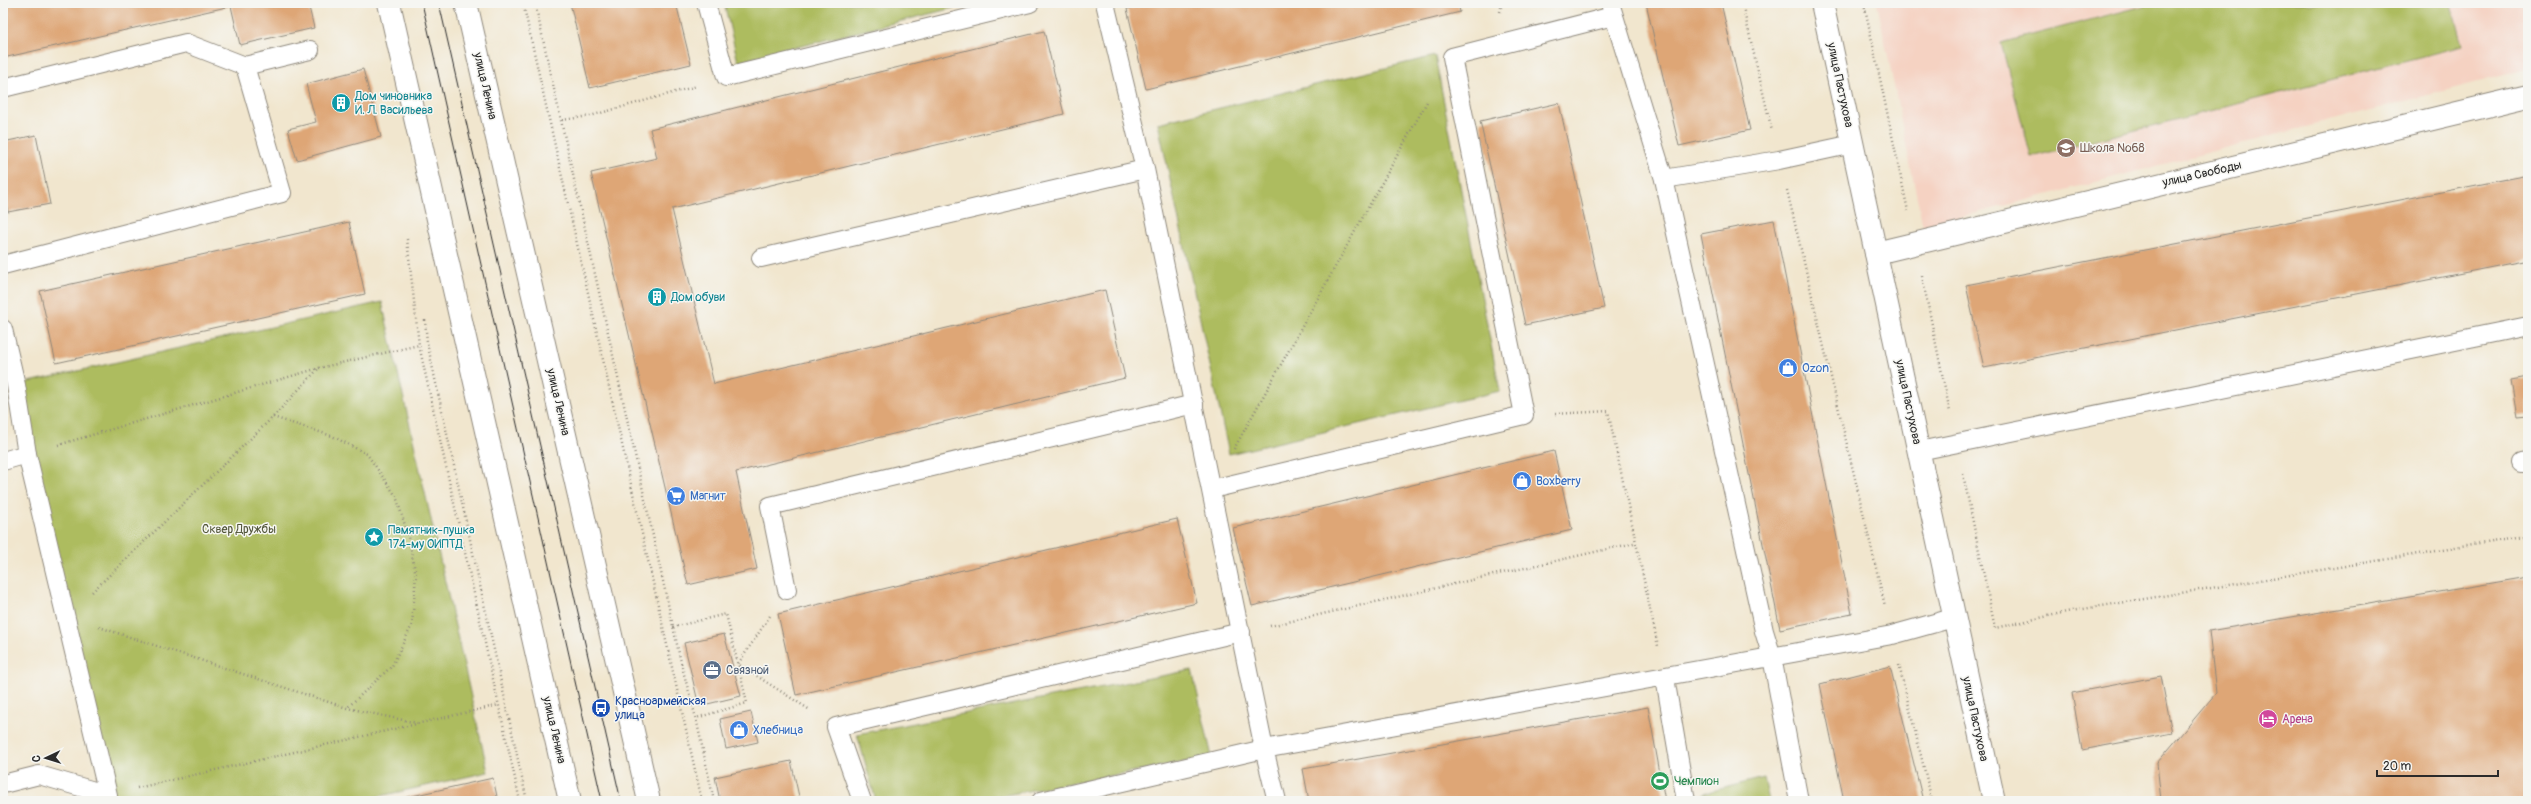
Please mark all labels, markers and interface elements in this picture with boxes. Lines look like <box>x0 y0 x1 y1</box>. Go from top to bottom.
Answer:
street label: улица Пастухова <box>1823 40 1856 129</box>
street label: улица Ленина <box>470 50 500 121</box>
place label: Дом чиновника И. Л. Васильева <box>354 89 433 118</box>
building icon: Дом чиновника И. Л. Васильева <box>330 92 352 114</box>
school or university icon: Школа №68 <box>2055 137 2077 159</box>
place label: Школа №68 <box>2080 141 2145 156</box>
street label: улица Свободы <box>2160 158 2243 191</box>
building icon: Дом обуви <box>646 286 668 308</box>
place label: Дом обуви <box>670 290 726 305</box>
shop icon: Ozon <box>1777 357 1799 379</box>
street label: улица Пастухова <box>1891 357 1924 446</box>
place label: Ozon <box>1802 361 1829 376</box>
street label: улица Ленина <box>543 366 573 437</box>
shop icon: Boxberry <box>1511 470 1533 492</box>
place label: Boxberry <box>1536 474 1581 489</box>
supermarket icon: Магнит <box>665 485 687 507</box>
place label: Магнит <box>690 489 726 504</box>
park label: Сквер Дружбы <box>202 522 276 537</box>
place label: Памятник-пушка 174-му ОИПТД <box>388 523 475 552</box>
place icon: Памятник-пушка 174-му ОИПТД <box>363 526 385 548</box>
office icon: Связной <box>701 659 723 681</box>
place label: Связной <box>726 663 769 678</box>
street label: улица Пастухова <box>1958 674 1991 763</box>
street label: улица Ленина <box>539 694 569 765</box>
place label: Красноармейская улица <box>614 694 706 723</box>
bus stop icon: Красноармейская улица <box>590 697 612 719</box>
hotel icon: Арена <box>2257 708 2279 730</box>
place label: Арена <box>2282 712 2313 727</box>
shop icon: Хлебница <box>728 719 750 741</box>
place label: Хлебница <box>753 723 803 738</box>
north arrow <box>26 738 66 778</box>
scale bar <box>2377 752 2498 778</box>
text: С <box>30 755 43 763</box>
text: 20 m <box>2383 759 2412 774</box>
sports icon: Чемпион <box>1649 770 1671 792</box>
place label: Чемпион <box>1674 774 1719 789</box>

